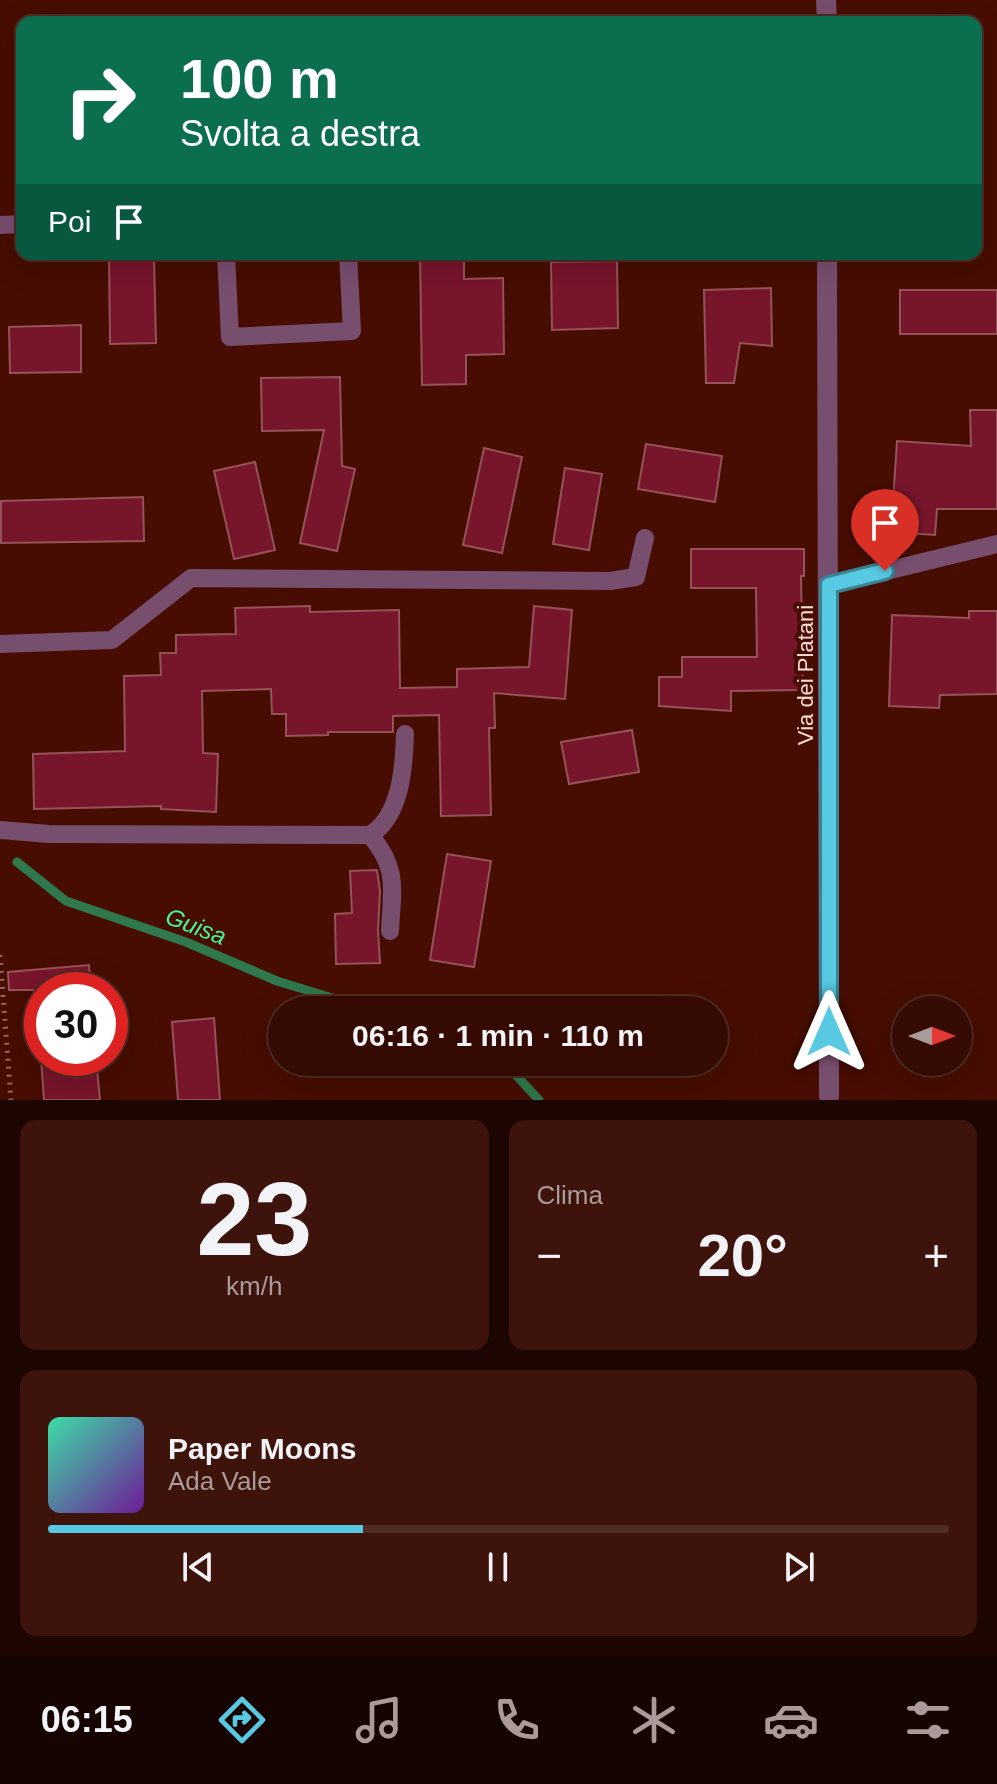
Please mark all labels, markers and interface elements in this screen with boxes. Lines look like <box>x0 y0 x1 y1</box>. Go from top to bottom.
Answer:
text: 100 m <box>180 47 339 110</box>
icon: right <box>48 48 152 152</box>
text: Svolta a destra <box>180 113 420 154</box>
icon: arrive <box>107 200 151 244</box>
text: Poi <box>48 205 91 238</box>
pin <box>851 489 919 571</box>
icon: arrive <box>863 501 907 545</box>
street label: Via dei Platani <box>793 605 818 745</box>
water label: Guisa <box>162 902 230 950</box>
speed limit sign: 30 <box>24 972 128 1076</box>
position arrow <box>787 990 871 1074</box>
north arrow <box>892 996 972 1076</box>
map controls <box>892 996 972 1076</box>
text: 06:16 · 1 min · 110 m <box>352 1019 644 1052</box>
text: 23 <box>196 1161 312 1277</box>
text: Clima <box>537 1180 603 1210</box>
text: 20° <box>697 1222 788 1289</box>
text: − <box>537 1231 562 1280</box>
text: + <box>923 1231 949 1280</box>
text: km/h <box>226 1271 282 1301</box>
text: Paper Moons <box>168 1432 356 1465</box>
text: Ada Vale <box>168 1466 272 1496</box>
icon: previous <box>176 1545 220 1589</box>
icon: pause <box>476 1545 520 1589</box>
icon: next <box>777 1545 821 1589</box>
icon: directions <box>214 1692 270 1748</box>
icon: music <box>351 1692 407 1748</box>
icon: phone <box>489 1692 545 1748</box>
icon: climate <box>626 1692 682 1748</box>
icon: car <box>763 1692 819 1748</box>
icon: filters <box>900 1692 956 1748</box>
text: 06:15 <box>41 1699 133 1740</box>

